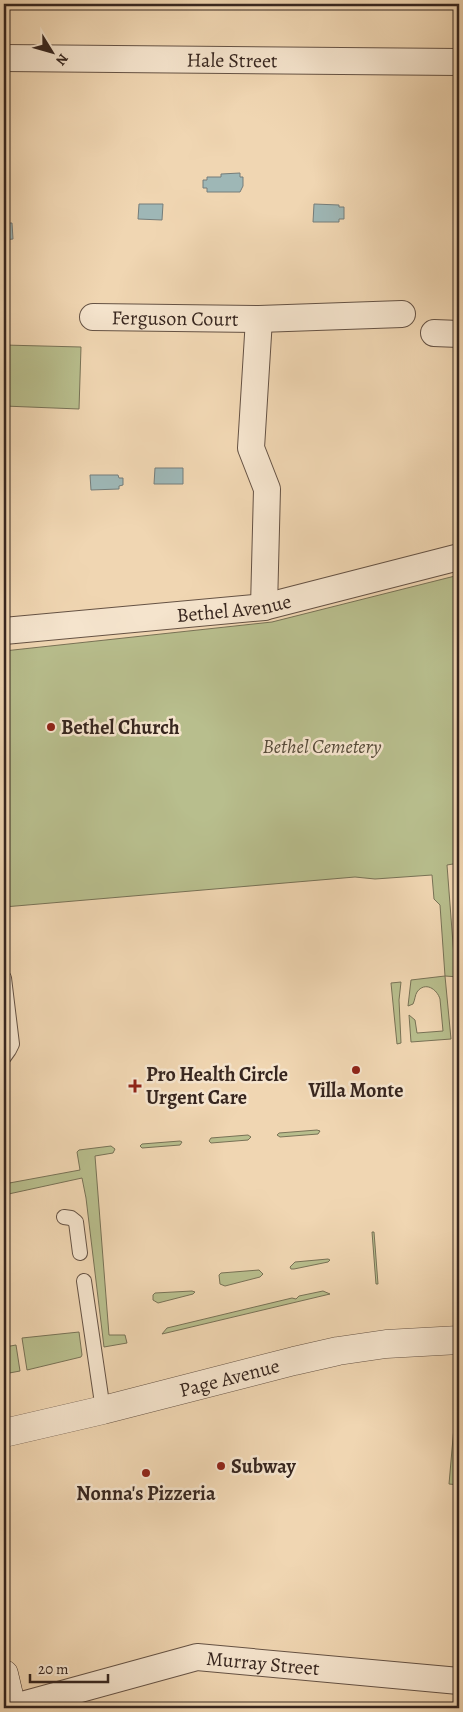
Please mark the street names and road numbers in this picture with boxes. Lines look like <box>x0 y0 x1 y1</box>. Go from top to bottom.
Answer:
street label: Hale Street <box>186 47 278 74</box>
street label: Ferguson Court <box>111 304 239 333</box>
street label: Bethel Avenue <box>175 588 294 629</box>
street label: Page Avenue <box>176 1352 282 1404</box>
street label: Murray Street <box>205 1645 321 1682</box>

